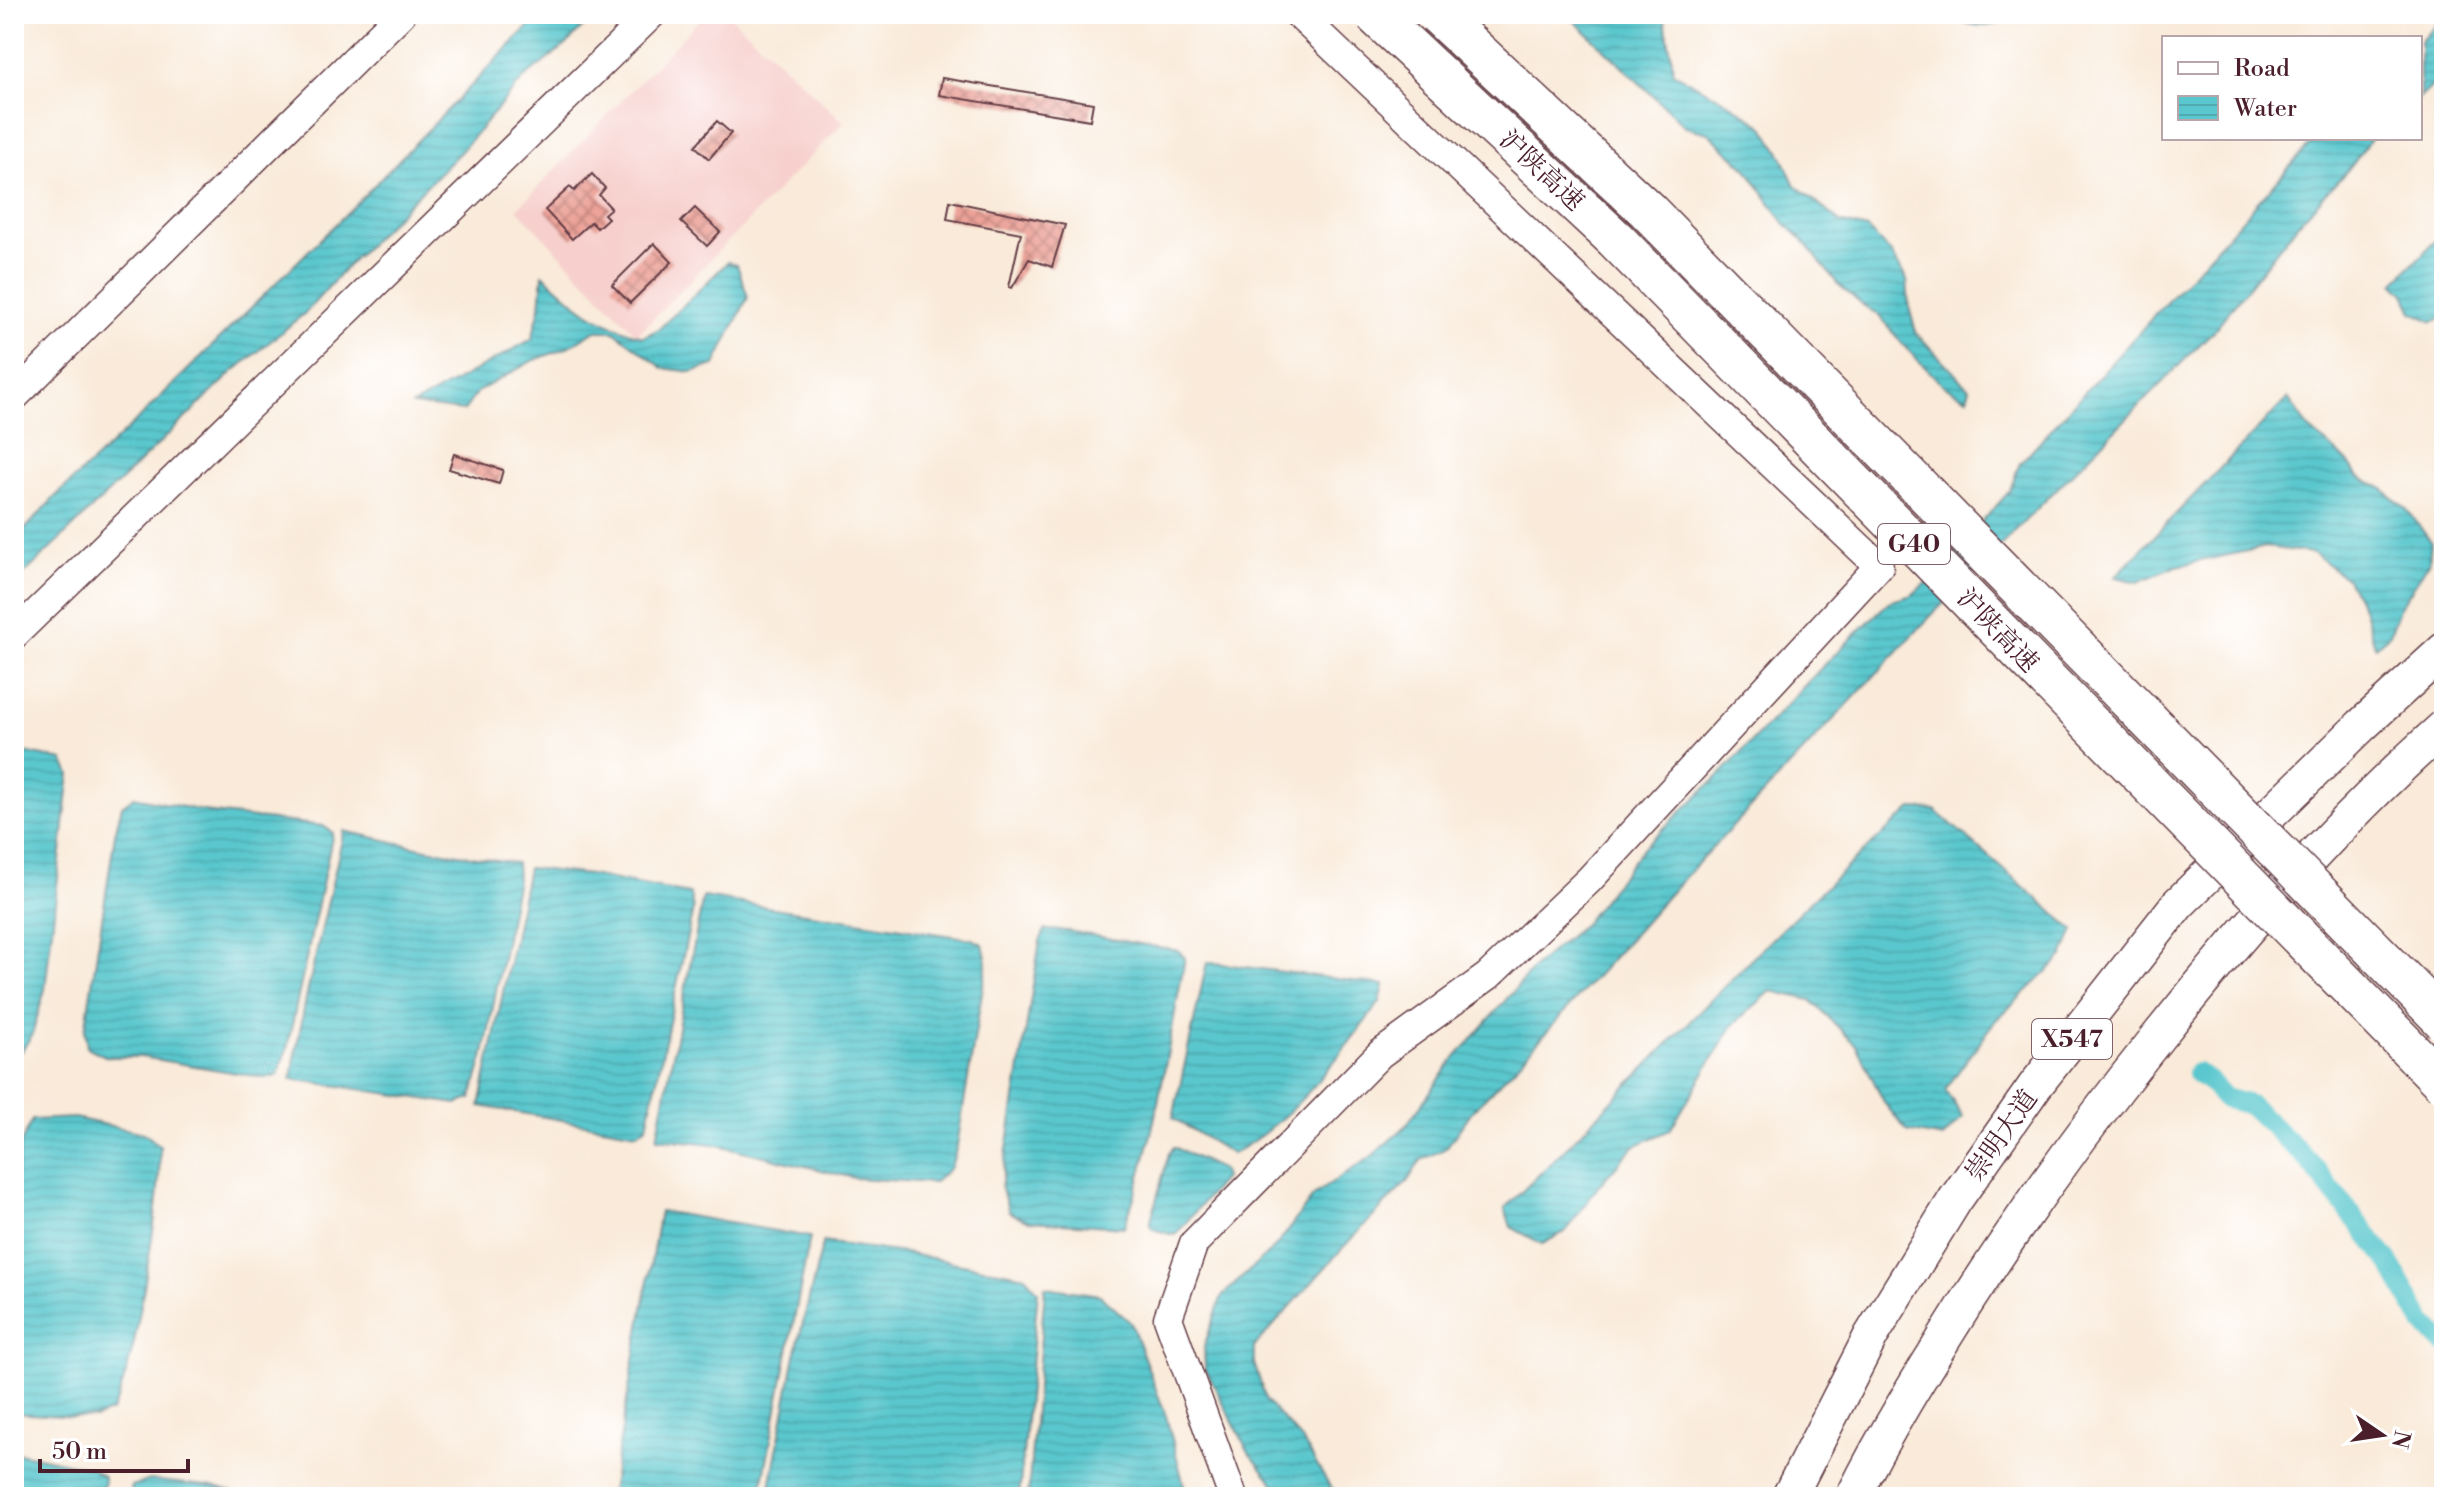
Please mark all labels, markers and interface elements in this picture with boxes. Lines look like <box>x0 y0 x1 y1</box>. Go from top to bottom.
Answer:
legend <box>2162 36 2422 140</box>
text: Road <box>2234 54 2290 84</box>
text: Water <box>2233 94 2297 124</box>
street label: 沪陕高速 <box>1492 124 1590 218</box>
road number: G40 <box>1878 524 1950 564</box>
street label: 沪陕高速 <box>1950 582 2045 679</box>
road number: X547 <box>2032 1019 2112 1059</box>
street label: 崇明大道 <box>1959 1084 2045 1187</box>
north arrow <box>2342 1395 2422 1475</box>
scale bar <box>40 1423 188 1473</box>
text: N <box>2385 1428 2415 1451</box>
text: 50 m <box>52 1437 107 1467</box>

